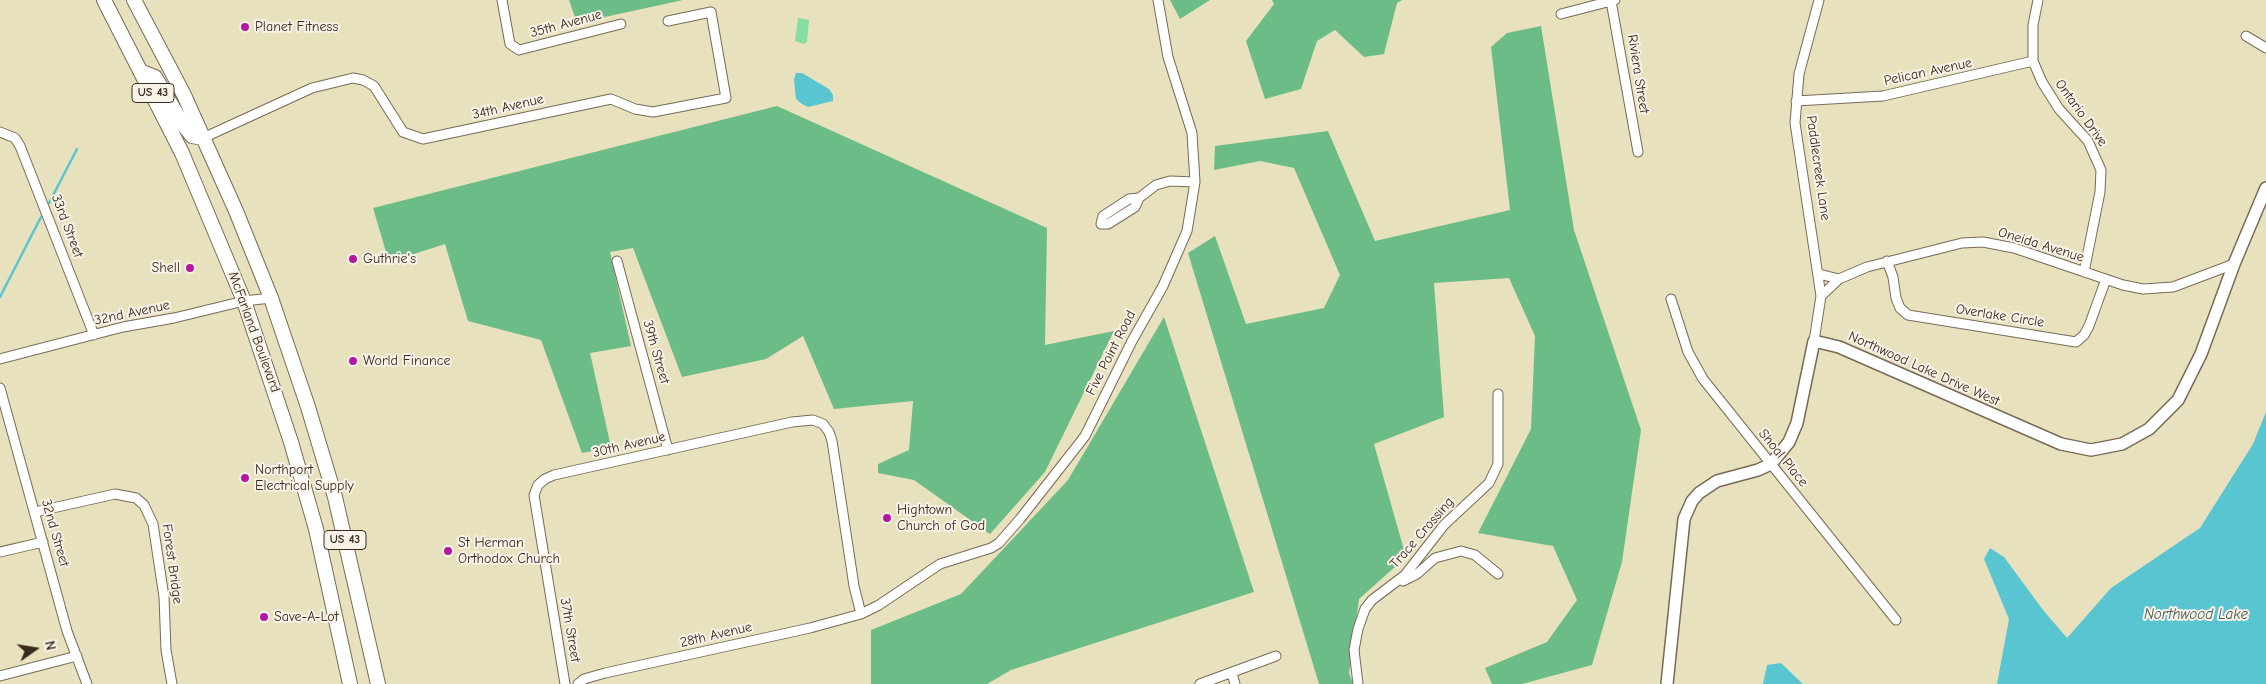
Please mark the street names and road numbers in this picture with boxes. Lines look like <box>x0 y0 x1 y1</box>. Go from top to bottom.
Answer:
street label: 35th Avenue <box>528 6 604 42</box>
street label: Riviera Street <box>1623 33 1653 115</box>
street label: Pelican Avenue <box>1882 54 1974 90</box>
street label: Ontario Drive <box>2051 76 2111 150</box>
road number: US 43 <box>132 84 174 102</box>
street label: 34th Avenue <box>471 91 545 123</box>
street label: Paddlecreek Lane <box>1802 115 1834 221</box>
street label: 33rd Street <box>47 192 87 260</box>
street label: Oneida Avenue <box>1996 224 2086 266</box>
street label: McFarland Boulevard <box>224 269 284 395</box>
street label: 32nd Avenue <box>93 297 171 329</box>
street label: Overlake Circle <box>1955 301 2045 331</box>
street label: Five Point Road <box>1082 308 1140 398</box>
street label: 39th Street <box>639 318 673 386</box>
street label: Northwood Lake Drive West <box>1846 328 2002 410</box>
street label: Shoal Place <box>1755 426 1811 490</box>
street label: 30th Avenue <box>591 428 667 462</box>
street label: Trace Crossing <box>1386 494 1458 572</box>
street label: 32nd Street <box>37 497 73 569</box>
street label: Forest Bridge <box>158 523 186 605</box>
road number: US 43 <box>324 530 366 550</box>
street label: 37th Street <box>556 597 584 663</box>
street label: 28th Avenue <box>678 619 754 651</box>

